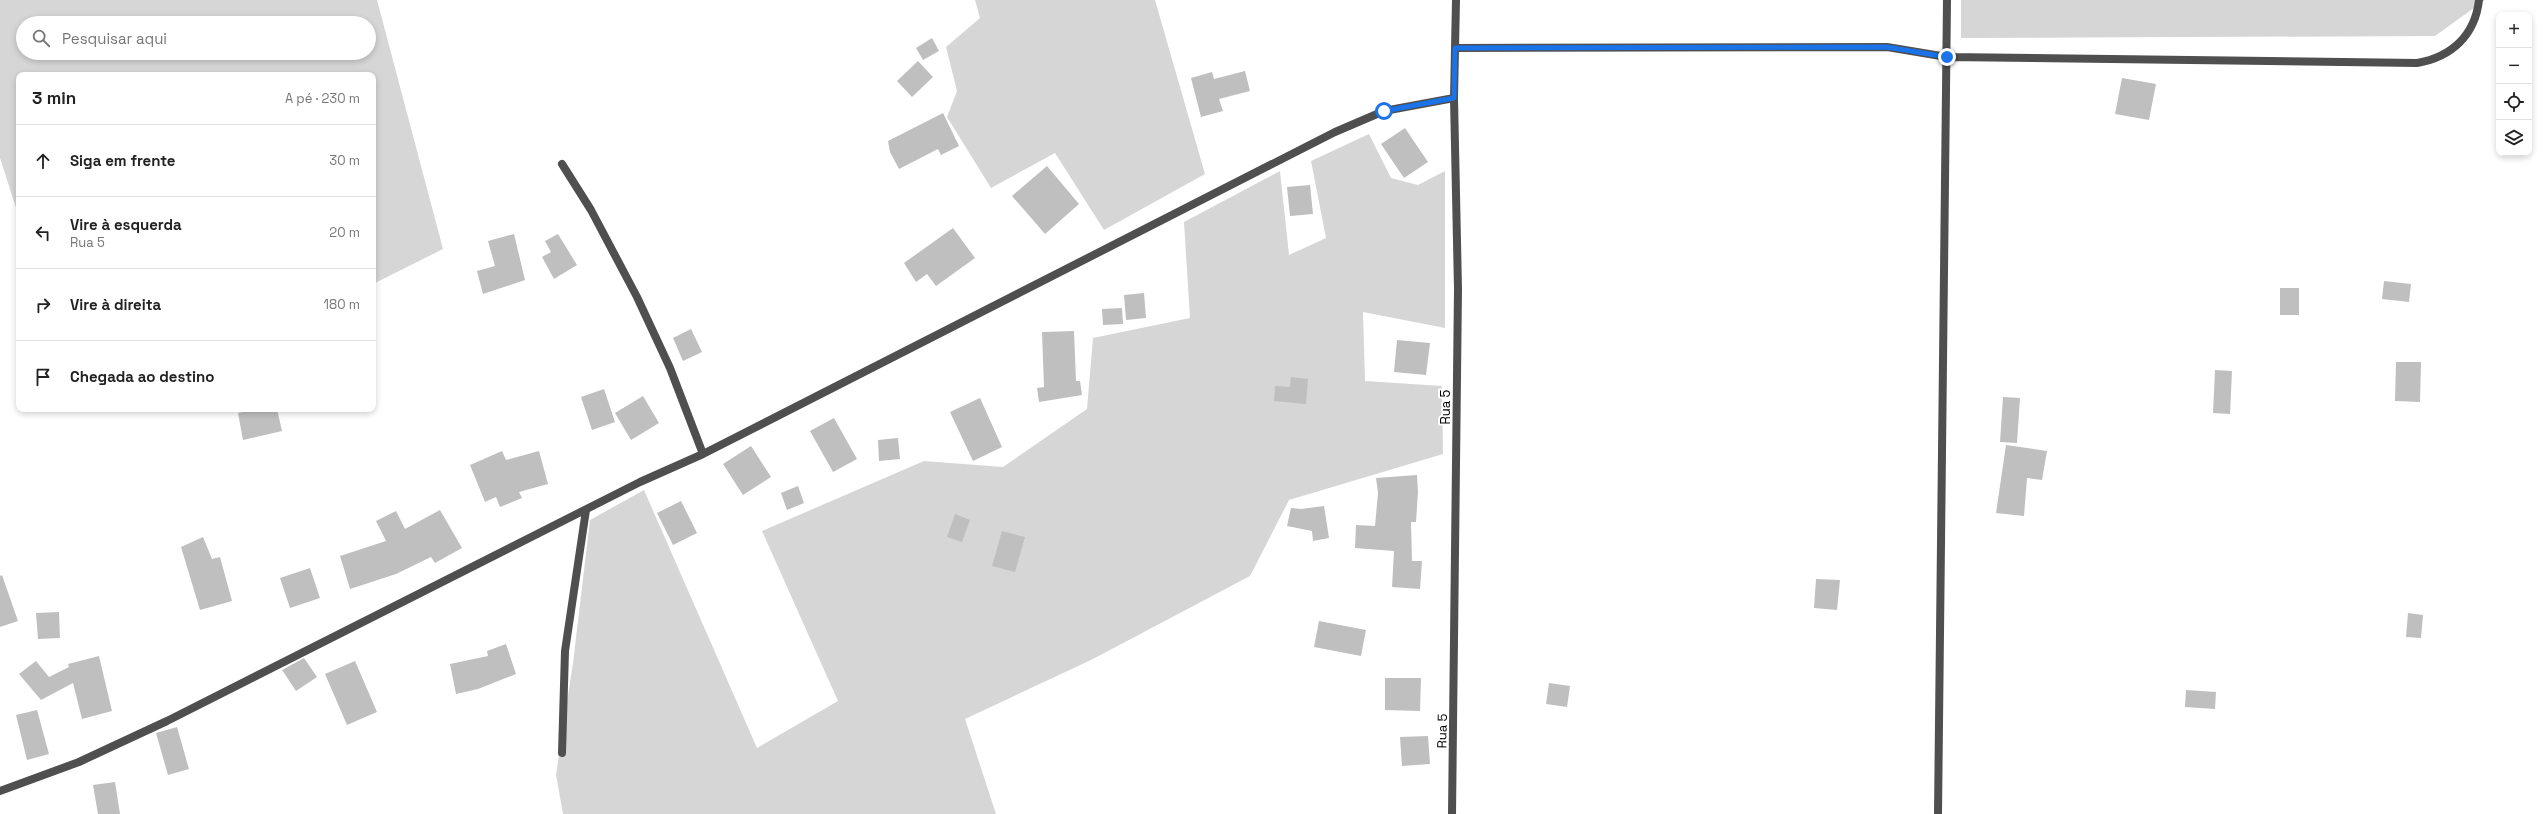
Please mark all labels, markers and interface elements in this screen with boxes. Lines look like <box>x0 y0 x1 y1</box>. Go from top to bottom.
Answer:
map controls <box>2496 12 2532 156</box>
button: + <box>2496 12 2532 48</box>
search box <box>16 16 376 60</box>
icon: search <box>30 27 52 49</box>
text: Pesquisar aqui <box>62 29 167 48</box>
route end <box>1938 48 1956 66</box>
button: − <box>2496 48 2532 84</box>
button: locate <box>2496 84 2532 120</box>
text: 3 min <box>32 87 76 109</box>
text: A pé · 230 m <box>285 90 360 107</box>
route start <box>1375 102 1393 120</box>
button: layers <box>2496 120 2532 156</box>
icon: ahead <box>32 150 54 172</box>
text: Siga em frente <box>70 151 176 170</box>
text: 30 m <box>329 152 360 169</box>
text: Vire à esquerda <box>70 215 182 234</box>
icon: left <box>32 222 54 244</box>
text: 20 m <box>329 224 360 241</box>
text: Rua 5 <box>70 234 105 251</box>
icon: right <box>32 294 54 316</box>
text: Vire à direita <box>70 295 161 314</box>
text: 180 m <box>324 296 360 313</box>
icon: arrive <box>32 366 54 388</box>
text: Chegada ao destino <box>70 367 214 386</box>
street label: Rua 5 <box>1437 389 1454 424</box>
street label: Rua 5 <box>1433 713 1451 749</box>

